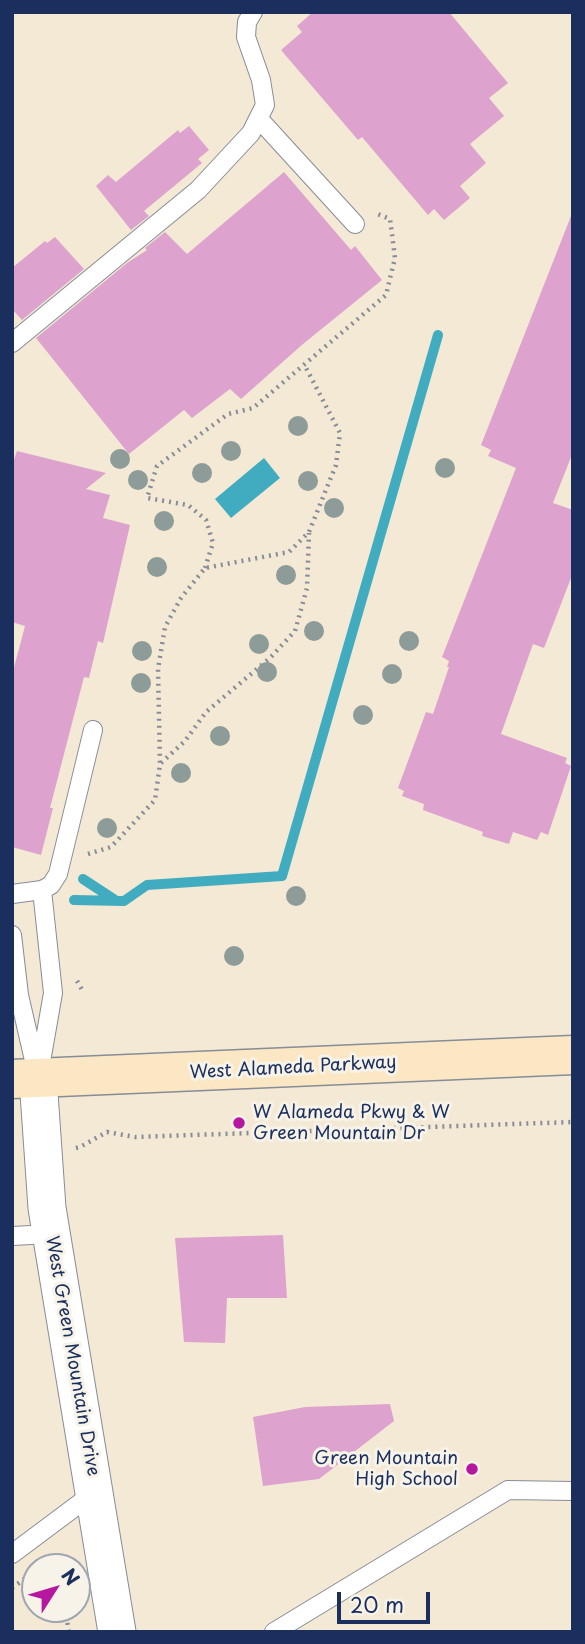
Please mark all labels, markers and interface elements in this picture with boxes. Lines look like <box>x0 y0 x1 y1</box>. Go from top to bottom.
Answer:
street label: West Alameda Parkway <box>189 1052 397 1084</box>
place label: W Alameda Pkwy & W Green Mountain Dr <box>253 1102 450 1144</box>
marker: W Alameda Pkwy & W Green Mountain Dr <box>231 1115 247 1131</box>
street label: West Green Mountain Drive <box>40 1234 104 1478</box>
place label: Green Mountain High School <box>314 1448 458 1490</box>
marker: Green Mountain High School <box>464 1461 480 1477</box>
north arrow <box>21 1553 91 1623</box>
text: N <box>55 1562 87 1591</box>
scale bar <box>340 1578 433 1622</box>
text: 20 m <box>350 1588 404 1620</box>

